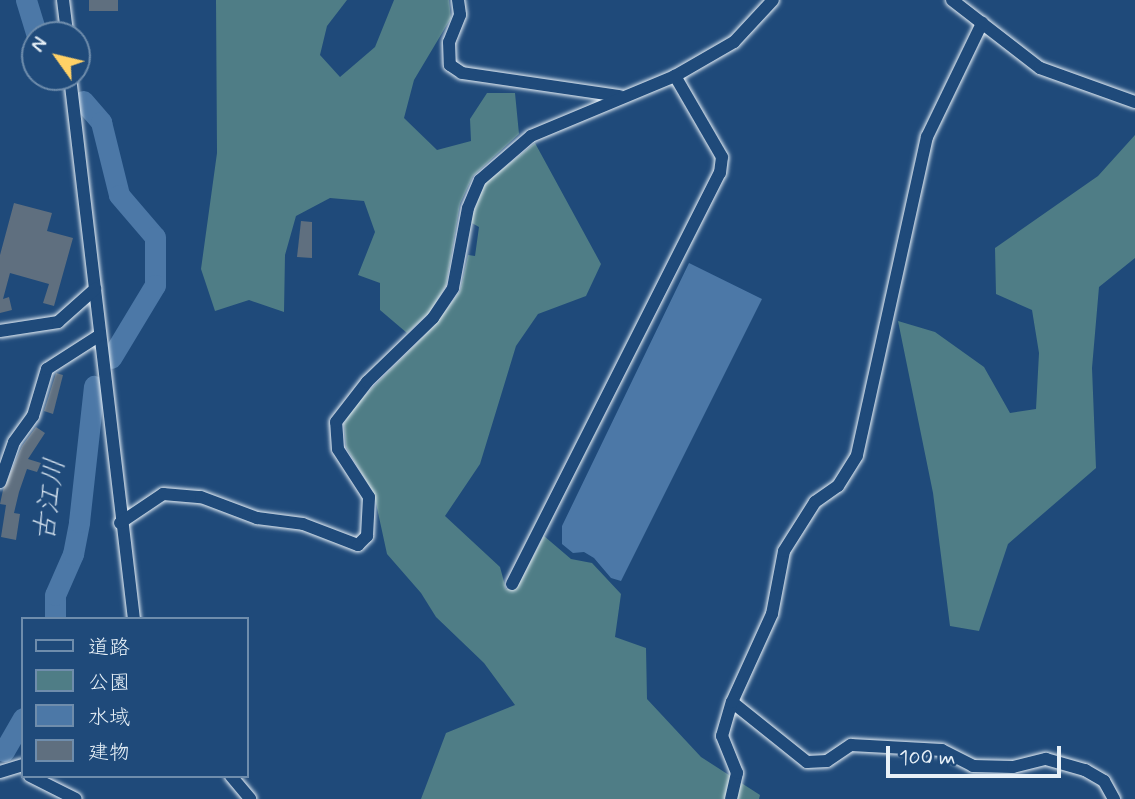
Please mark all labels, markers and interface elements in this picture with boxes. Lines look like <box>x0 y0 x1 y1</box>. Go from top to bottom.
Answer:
north arrow <box>21 21 91 91</box>
text: N <box>26 33 54 57</box>
water label: 古江川 <box>29 456 73 544</box>
legend <box>21 617 248 778</box>
text: 道路 <box>88 634 130 662</box>
text: 公園 <box>88 669 130 697</box>
text: 水域 <box>88 704 130 732</box>
scale bar <box>890 732 1065 776</box>
text: 建物 <box>88 739 130 767</box>
text: 100 m <box>899 744 955 772</box>

